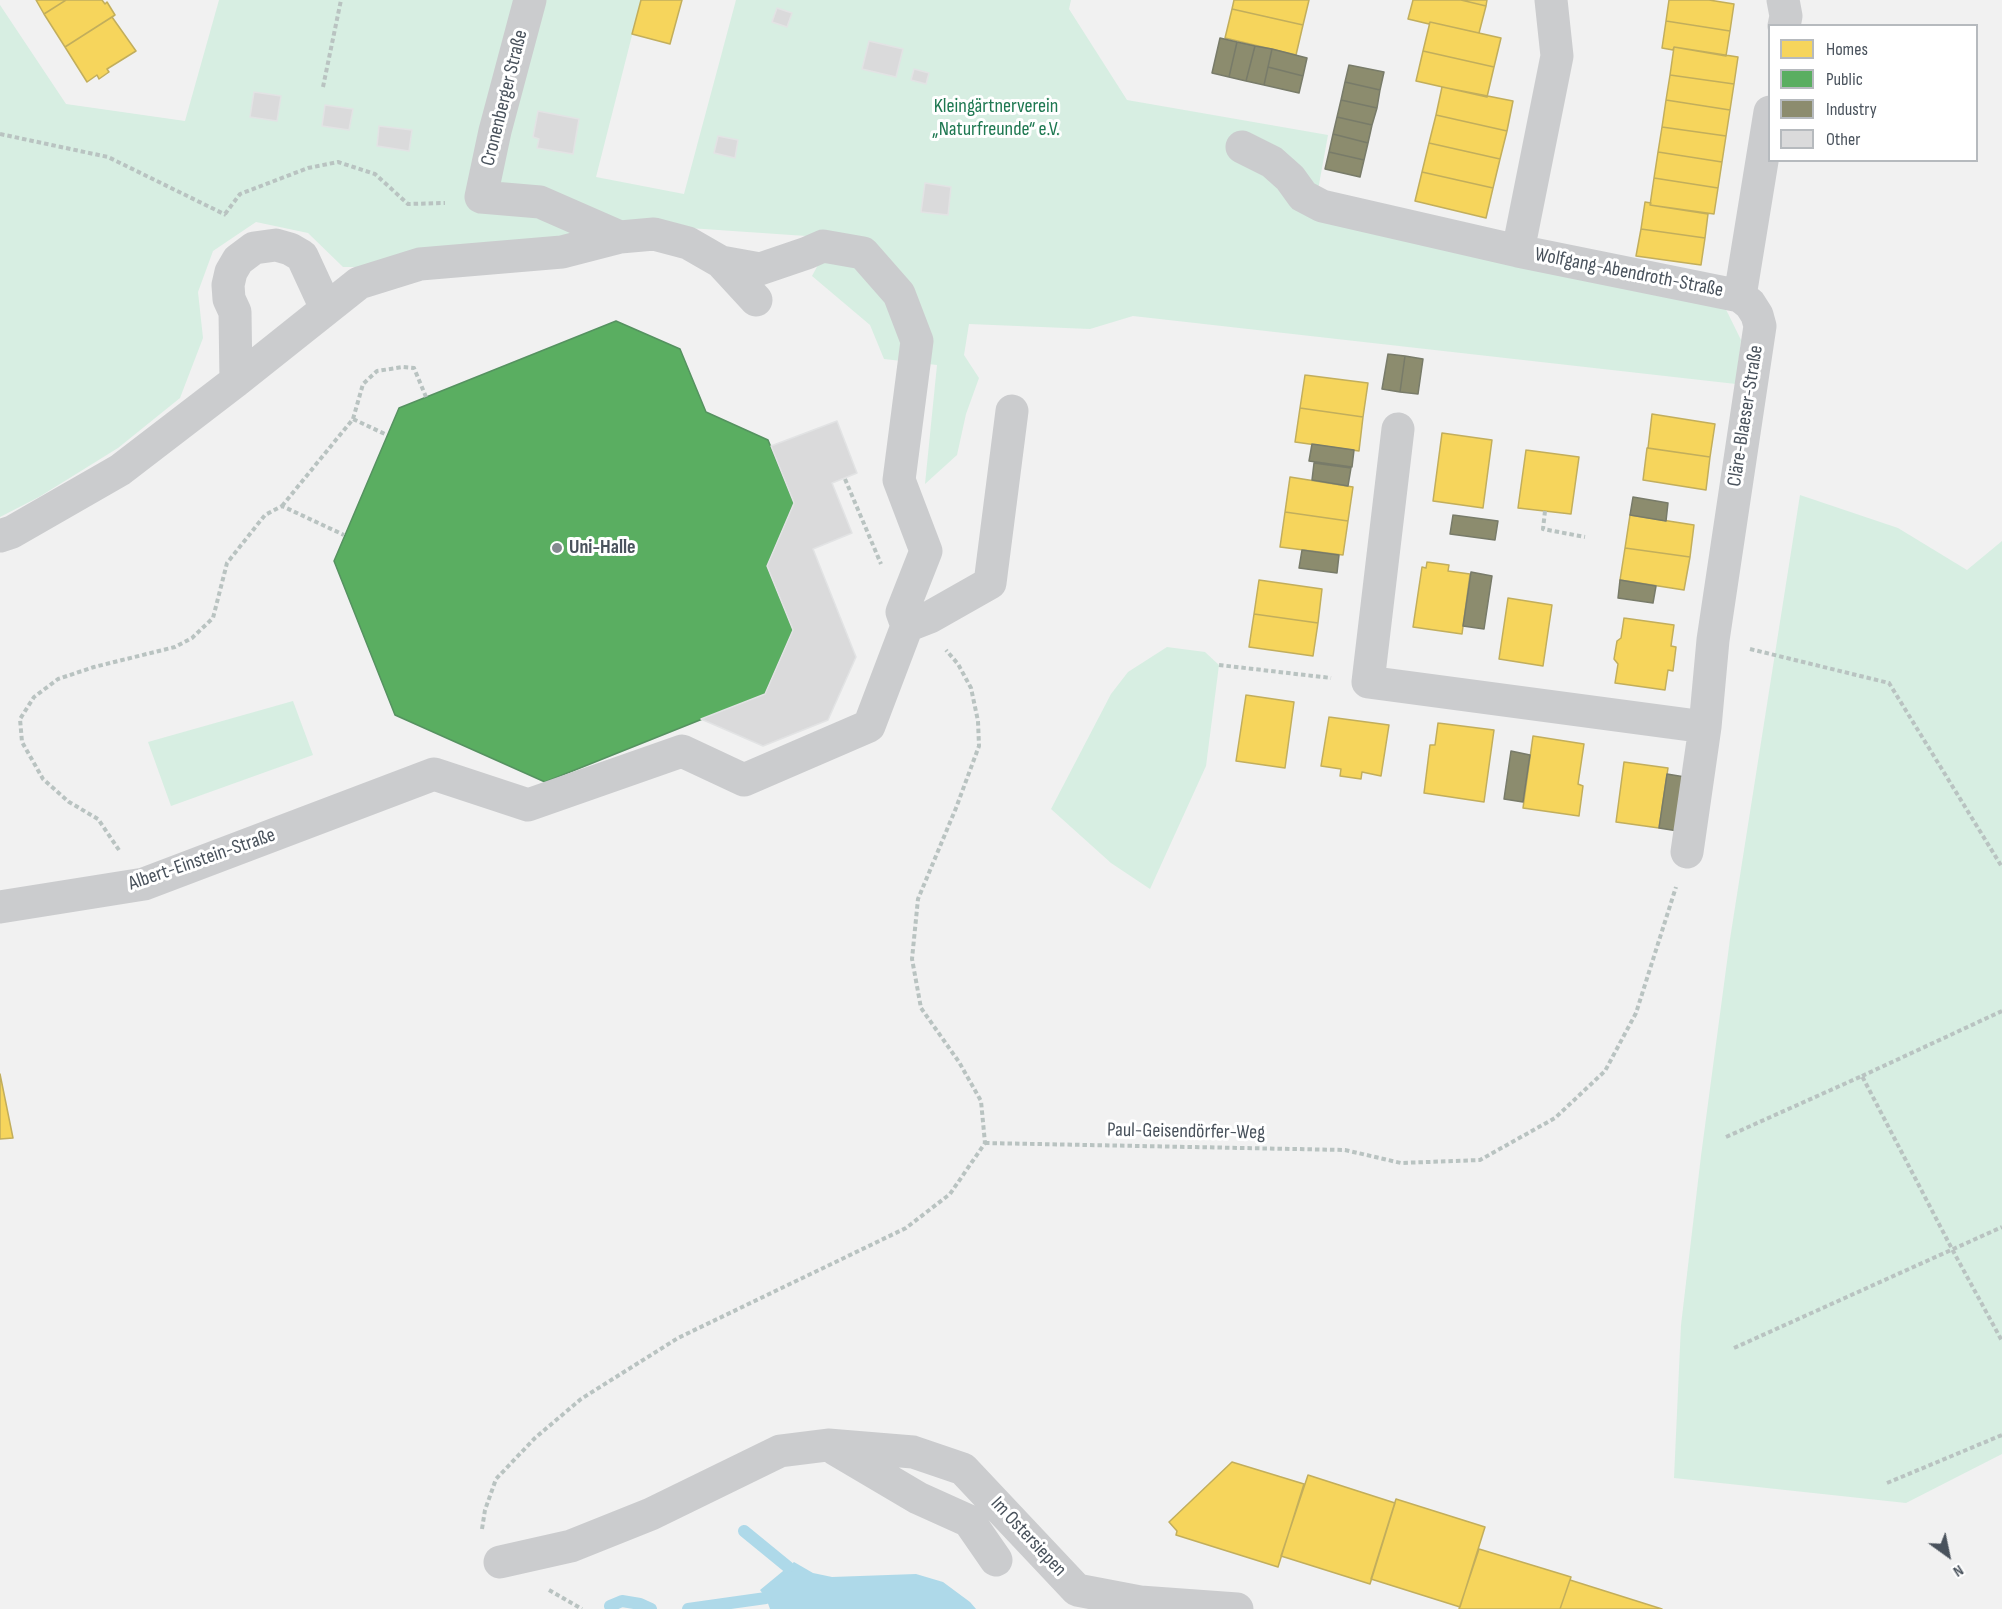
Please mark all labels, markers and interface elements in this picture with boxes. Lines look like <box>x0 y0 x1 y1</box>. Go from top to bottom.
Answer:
legend <box>1768 24 1978 162</box>
street label: Cronenberger Straße <box>477 28 533 168</box>
text: Homes <box>1826 39 1868 60</box>
text: Public <box>1826 69 1863 90</box>
park label: Kleingärtnerverein „Naturfreunde“ e.V. <box>932 95 1060 142</box>
text: Industry <box>1826 99 1877 120</box>
text: Other <box>1826 129 1860 150</box>
street label: Wolfgang-Abendroth-Straße <box>1533 243 1725 303</box>
street label: Cläre-Blaeser-Straße <box>1723 344 1769 488</box>
place label: Uni-Halle <box>569 536 636 560</box>
marker: Uni-Halle <box>550 541 564 555</box>
street label: Albert-Einstein-Straße <box>125 824 279 896</box>
street label: Paul-Geisendörfer-Weg <box>1107 1119 1265 1145</box>
street label: Im Ostersiepen <box>985 1492 1071 1582</box>
north arrow <box>1918 1525 1978 1585</box>
text: N <box>1949 1560 1967 1581</box>

